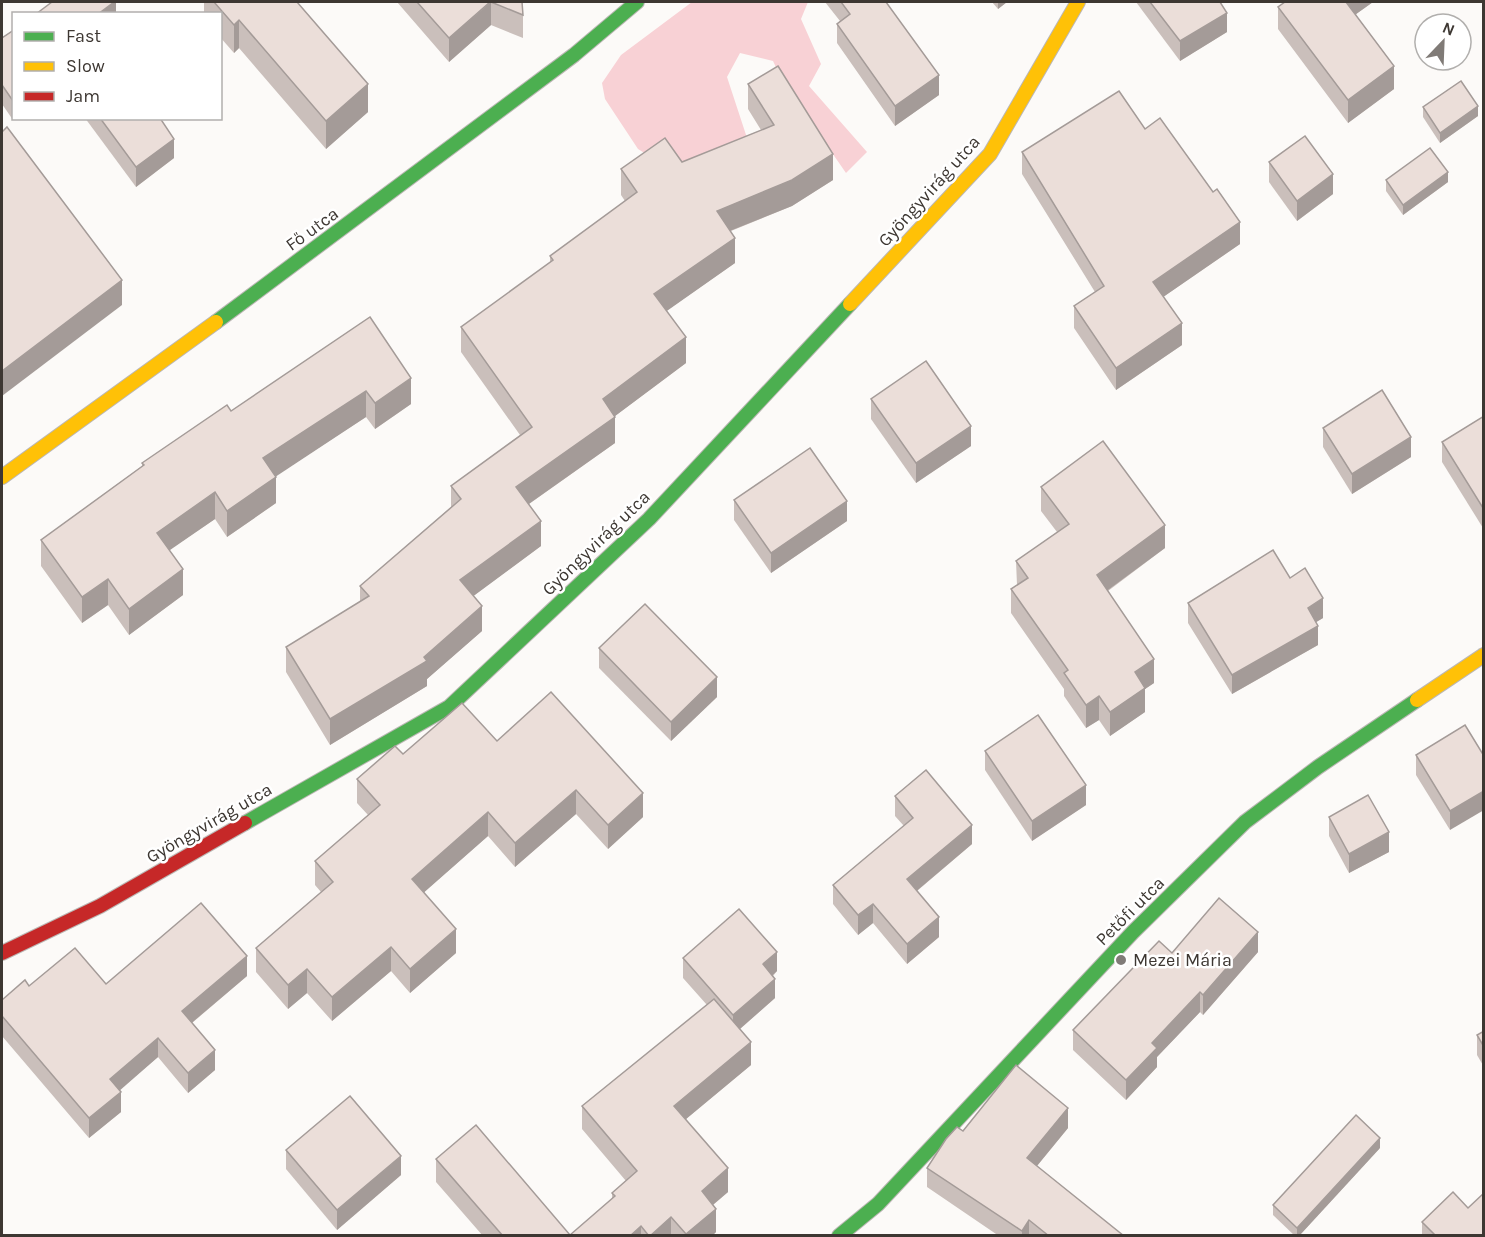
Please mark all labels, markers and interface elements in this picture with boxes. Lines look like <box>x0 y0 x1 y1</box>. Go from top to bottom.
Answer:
legend <box>12 12 222 120</box>
north arrow <box>1413 12 1473 72</box>
text: N <box>1440 18 1458 40</box>
text: Fast <box>66 25 101 47</box>
text: Slow <box>66 55 105 77</box>
text: Jam <box>66 85 100 107</box>
street label: Gyöngyvirág utca <box>873 131 985 251</box>
street label: Fő utca <box>281 202 343 256</box>
street label: Gyöngyvirág utca <box>537 486 655 600</box>
street label: Gyöngyvirág utca <box>142 778 276 868</box>
street label: Petőfi utca <box>1091 872 1169 950</box>
place label: Mezei Mária <box>1133 949 1232 971</box>
marker: Mezei Mária <box>1114 953 1128 967</box>

